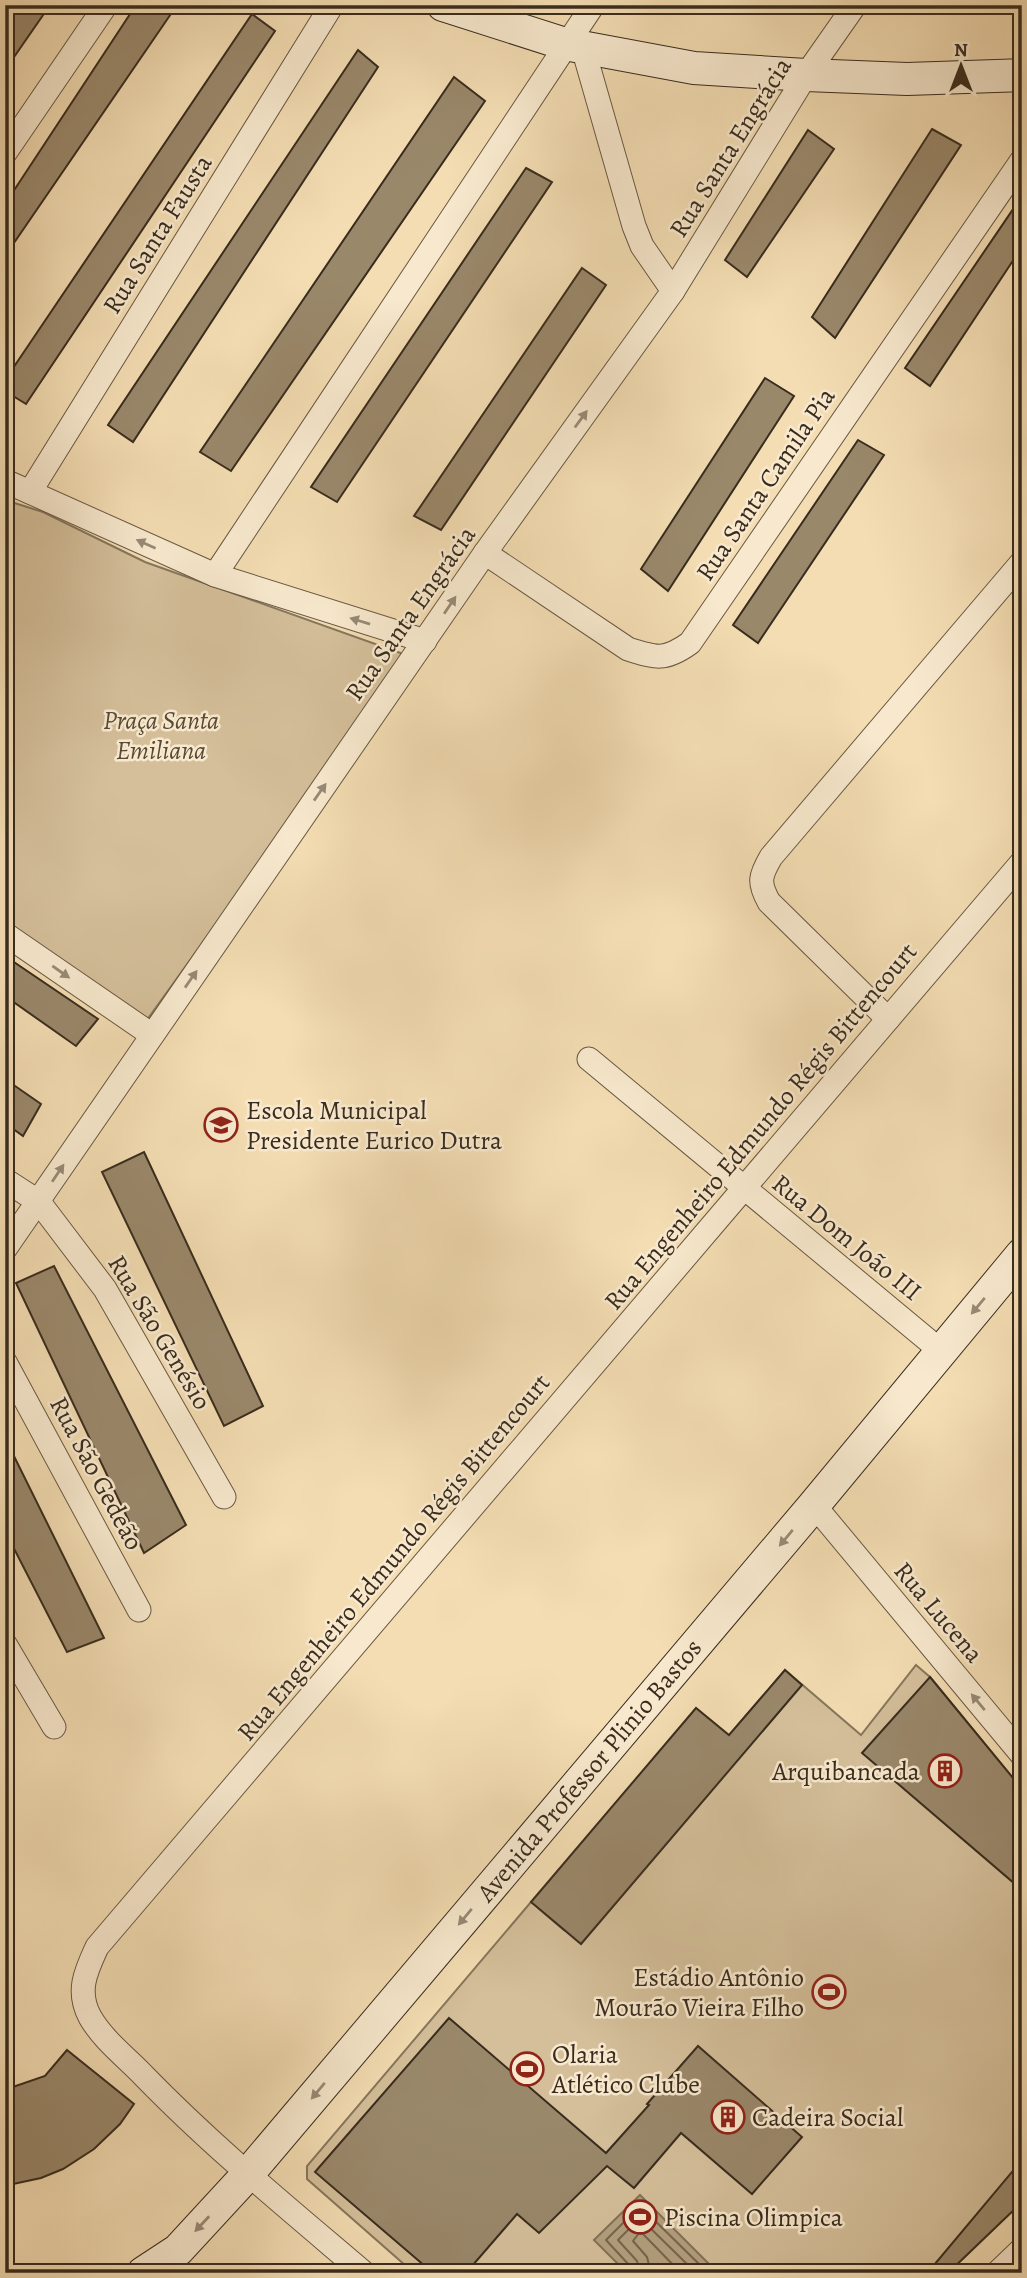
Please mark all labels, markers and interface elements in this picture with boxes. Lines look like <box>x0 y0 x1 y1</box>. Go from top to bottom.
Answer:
north arrow <box>926 32 996 102</box>
text: N <box>954 37 968 63</box>
street label: Rua Santa Engrácia <box>661 51 800 244</box>
street label: Rua Santa Fausta <box>95 148 220 320</box>
street label: Rua Santa Camila Pia <box>688 381 843 588</box>
one-way arrow <box>574 410 588 428</box>
street label: Rua Santa Engrácia <box>337 519 484 708</box>
one-way arrow <box>136 538 156 550</box>
one-way arrow <box>443 596 457 614</box>
one-way arrow <box>349 615 370 625</box>
park label: Praça Santa Emiliana <box>103 703 219 768</box>
one-way arrow <box>314 782 327 802</box>
street label: Rua Engenheiro Edmundo Régis Bittencourt <box>596 935 925 1318</box>
one-way arrow <box>51 966 71 979</box>
one-way arrow <box>184 970 198 988</box>
place label: Escola Municipal Presidente Eurico Dutra <box>246 1093 502 1158</box>
school or university icon: Escola Municipal Presidente Eurico Dutra <box>202 1106 240 1144</box>
one-way arrow <box>51 1164 65 1182</box>
street label: Rua Dom João III <box>764 1166 929 1309</box>
street label: Rua São Genésio <box>100 1248 220 1416</box>
one-way arrow <box>971 1298 986 1315</box>
street label: Rua Engenheiro Edmundo Régis Bittencourt <box>229 1366 558 1749</box>
street label: Rua São Gedeão <box>41 1390 152 1556</box>
one-way arrow <box>779 1529 794 1546</box>
street label: Rua Lucena <box>886 1554 991 1670</box>
street label: Avenida Professor Plinio Bastos <box>468 1631 710 1910</box>
one-way arrow <box>971 1694 986 1711</box>
building icon: Arquibancada <box>926 1752 964 1790</box>
place label: Arquibancada <box>771 1754 920 1789</box>
one-way arrow <box>458 1909 473 1926</box>
place label: Estádio Antônio Mourão Vieira Filho <box>594 1960 804 2025</box>
sports icon: Estádio Antônio Mourão Vieira Filho <box>810 1973 848 2011</box>
place label: Olaria Atlético Clube <box>551 2037 700 2102</box>
sports icon: Olaria Atlético Clube <box>508 2050 546 2088</box>
one-way arrow <box>311 2083 326 2100</box>
building icon: Cadeira Social <box>709 2098 747 2136</box>
place label: Cadeira Social <box>752 2100 903 2135</box>
sports icon: Piscina Olimpica <box>621 2198 659 2236</box>
place label: Piscina Olimpica <box>664 2200 843 2235</box>
one-way arrow <box>194 2215 210 2233</box>

